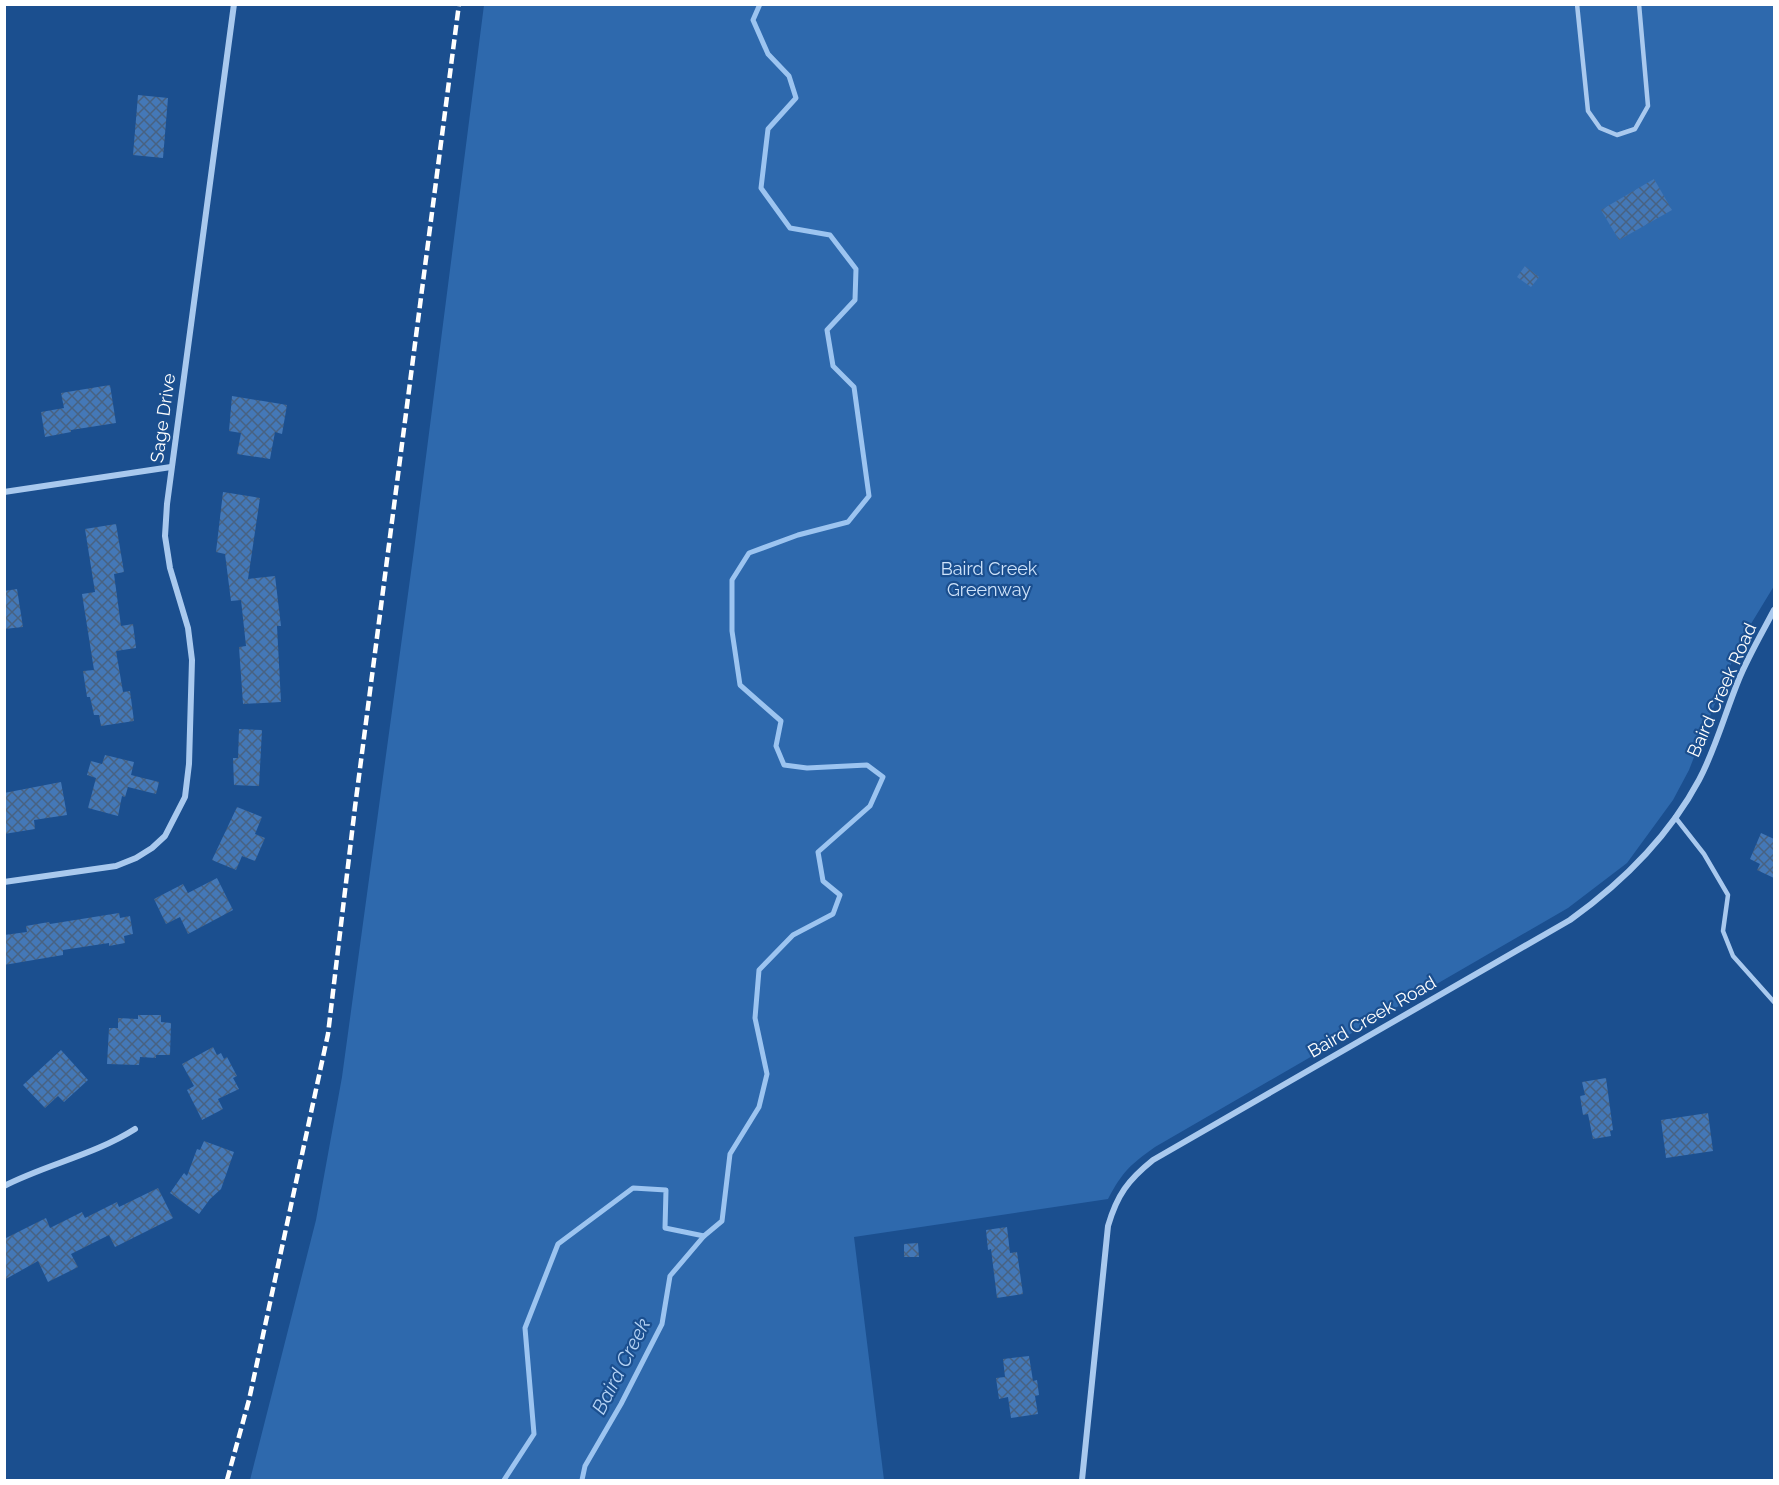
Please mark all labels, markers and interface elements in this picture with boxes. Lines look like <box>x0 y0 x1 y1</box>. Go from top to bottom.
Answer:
street label: Sage Drive <box>146 371 179 464</box>
park label: Baird Creek Greenway <box>941 558 1038 600</box>
street label: Baird Creek Road <box>1683 620 1760 760</box>
street label: Baird Creek Road <box>1304 971 1440 1062</box>
water label: Baird Creek <box>587 1314 656 1418</box>

